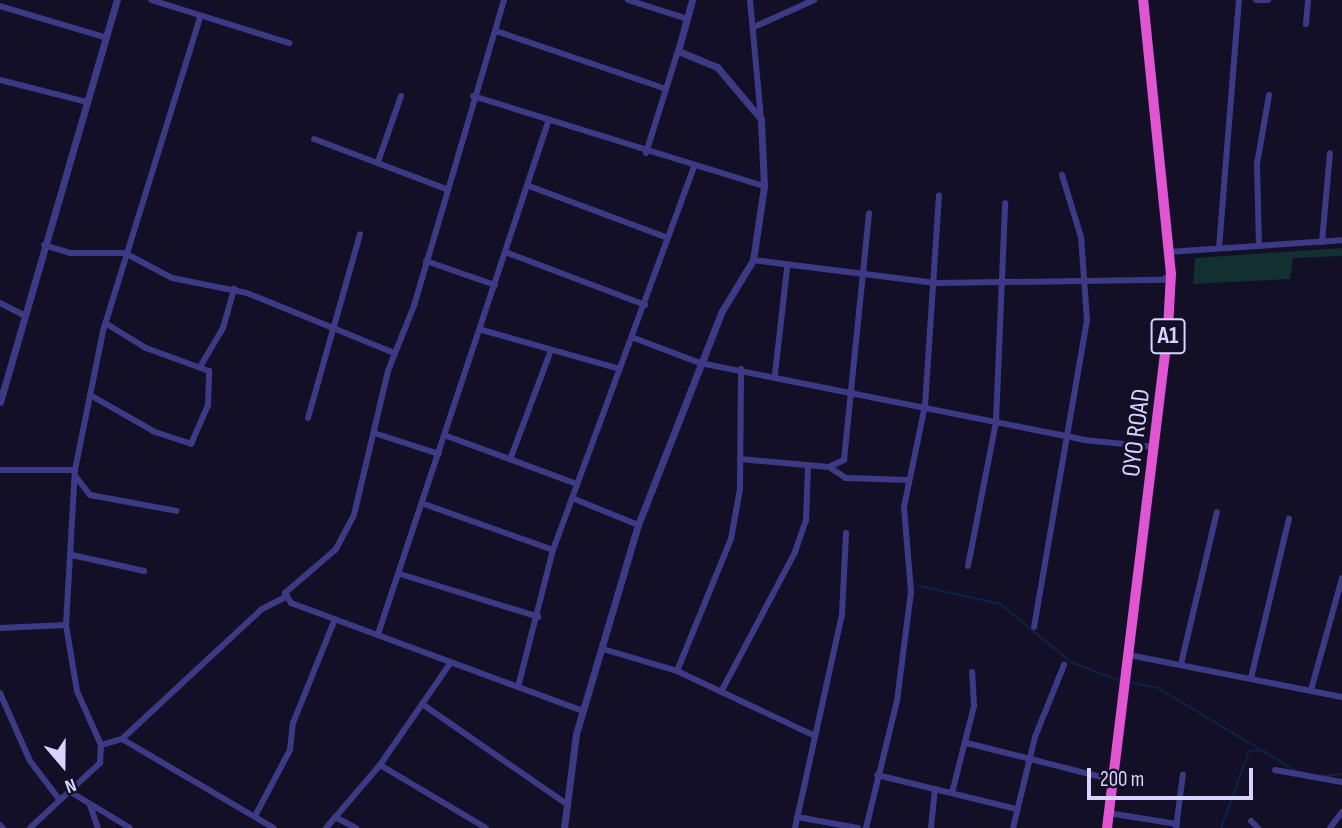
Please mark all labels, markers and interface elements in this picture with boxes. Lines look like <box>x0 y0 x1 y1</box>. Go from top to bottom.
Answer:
road number: A1 <box>1150 316 1186 356</box>
street label: OYO ROAD <box>1116 387 1158 479</box>
north arrow <box>28 730 98 800</box>
scale bar <box>1090 754 1256 798</box>
text: 200 m <box>1100 767 1144 792</box>
text: N <box>62 773 79 798</box>

